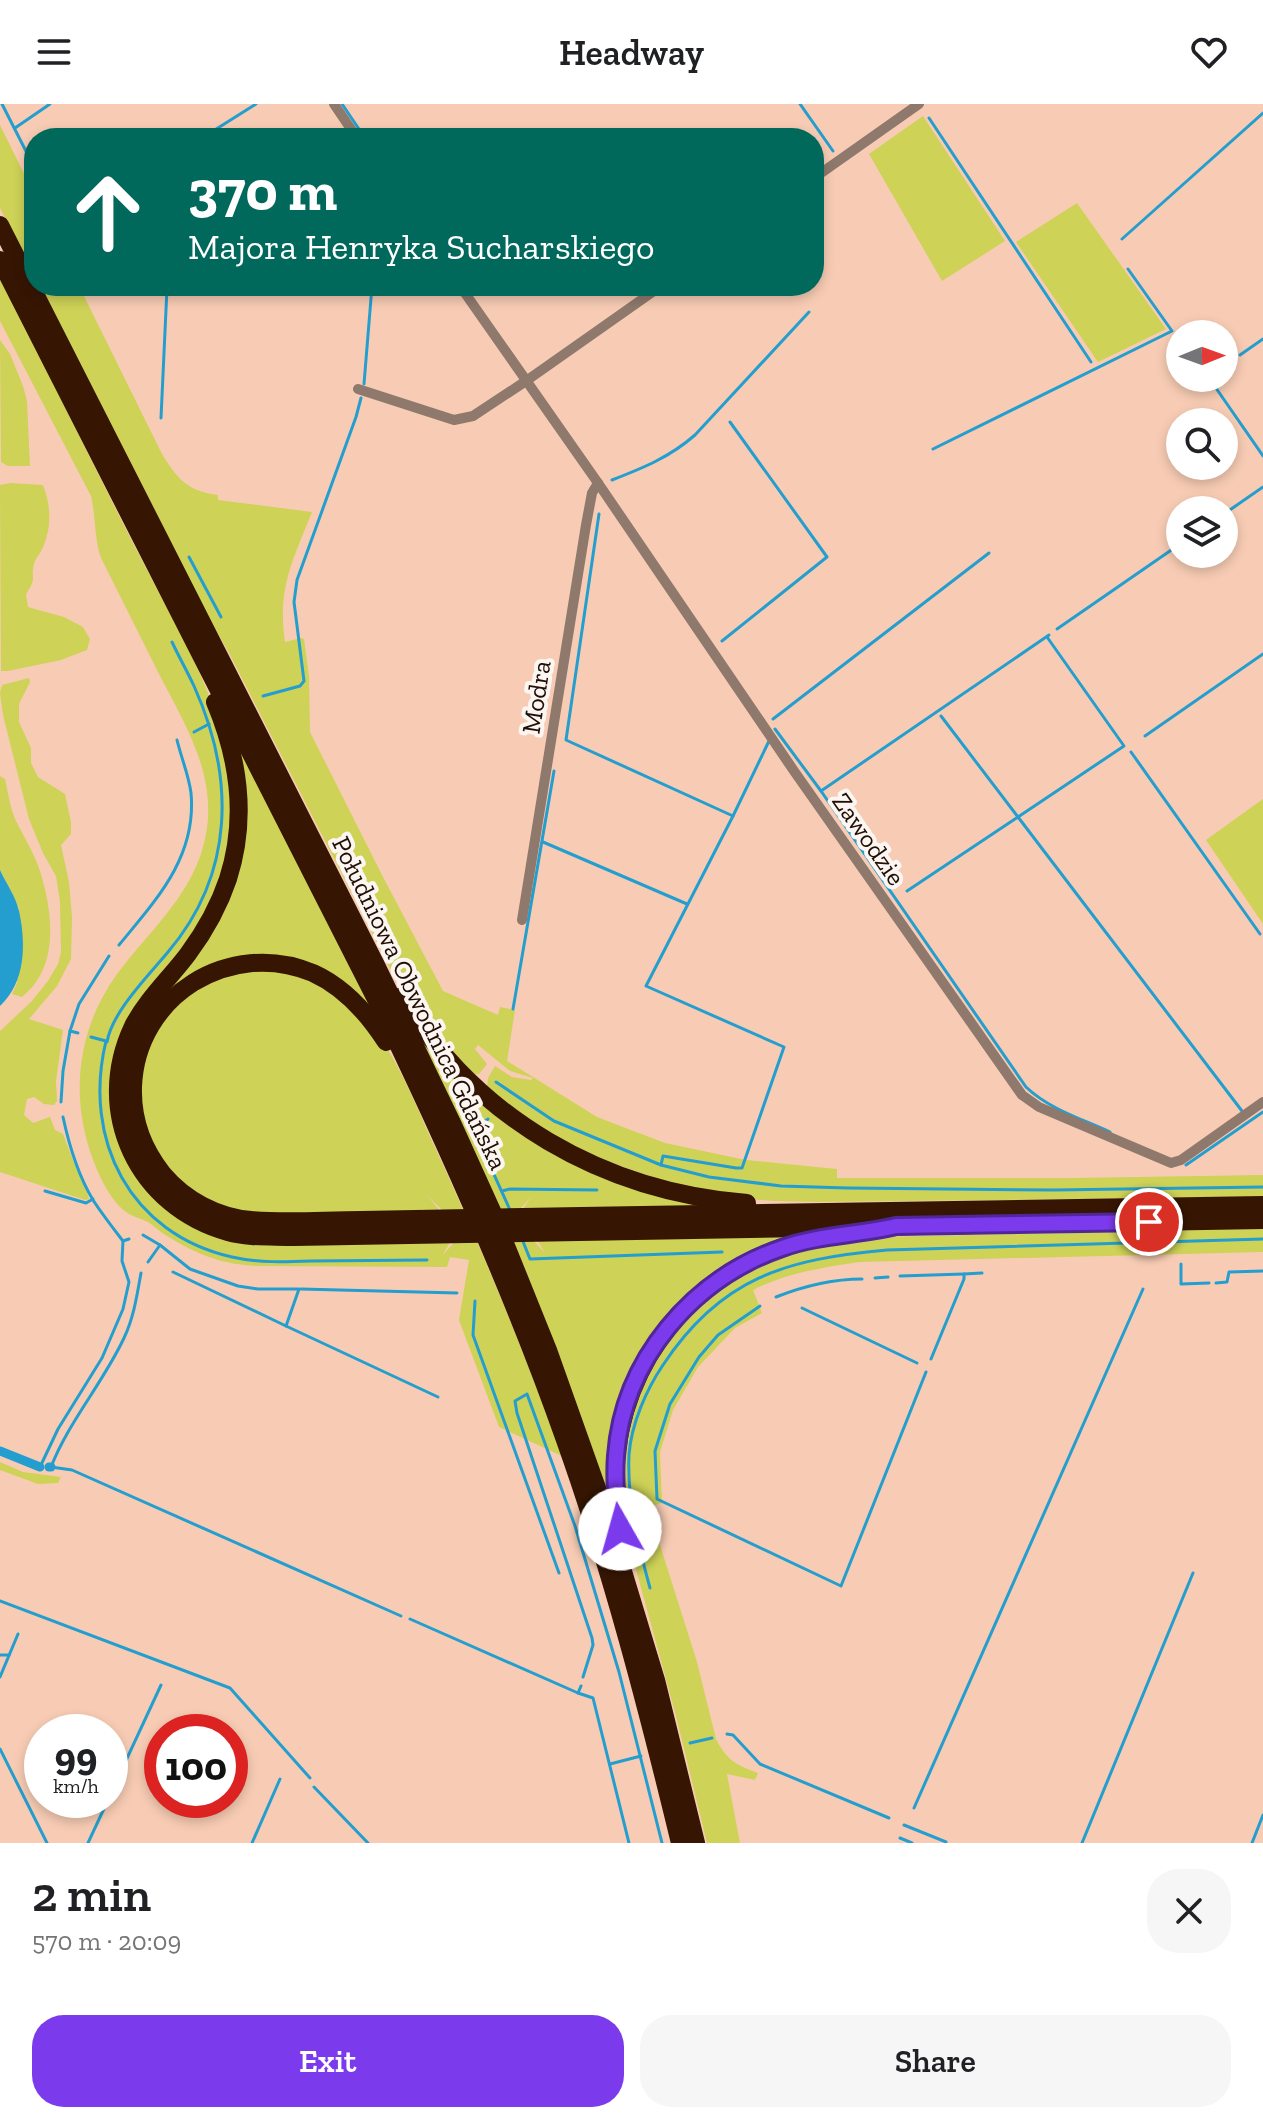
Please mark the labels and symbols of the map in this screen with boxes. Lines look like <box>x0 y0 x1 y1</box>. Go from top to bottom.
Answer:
north arrow <box>1166 320 1238 392</box>
street label: Modra <box>514 658 558 736</box>
street label: Zawodzie <box>826 786 912 892</box>
street label: Południowa Obwodnica Gdańska <box>325 831 515 1175</box>
pin <box>1115 1188 1183 1256</box>
position arrow <box>578 1487 662 1571</box>
speed limit sign: 100 <box>144 1714 248 1818</box>

